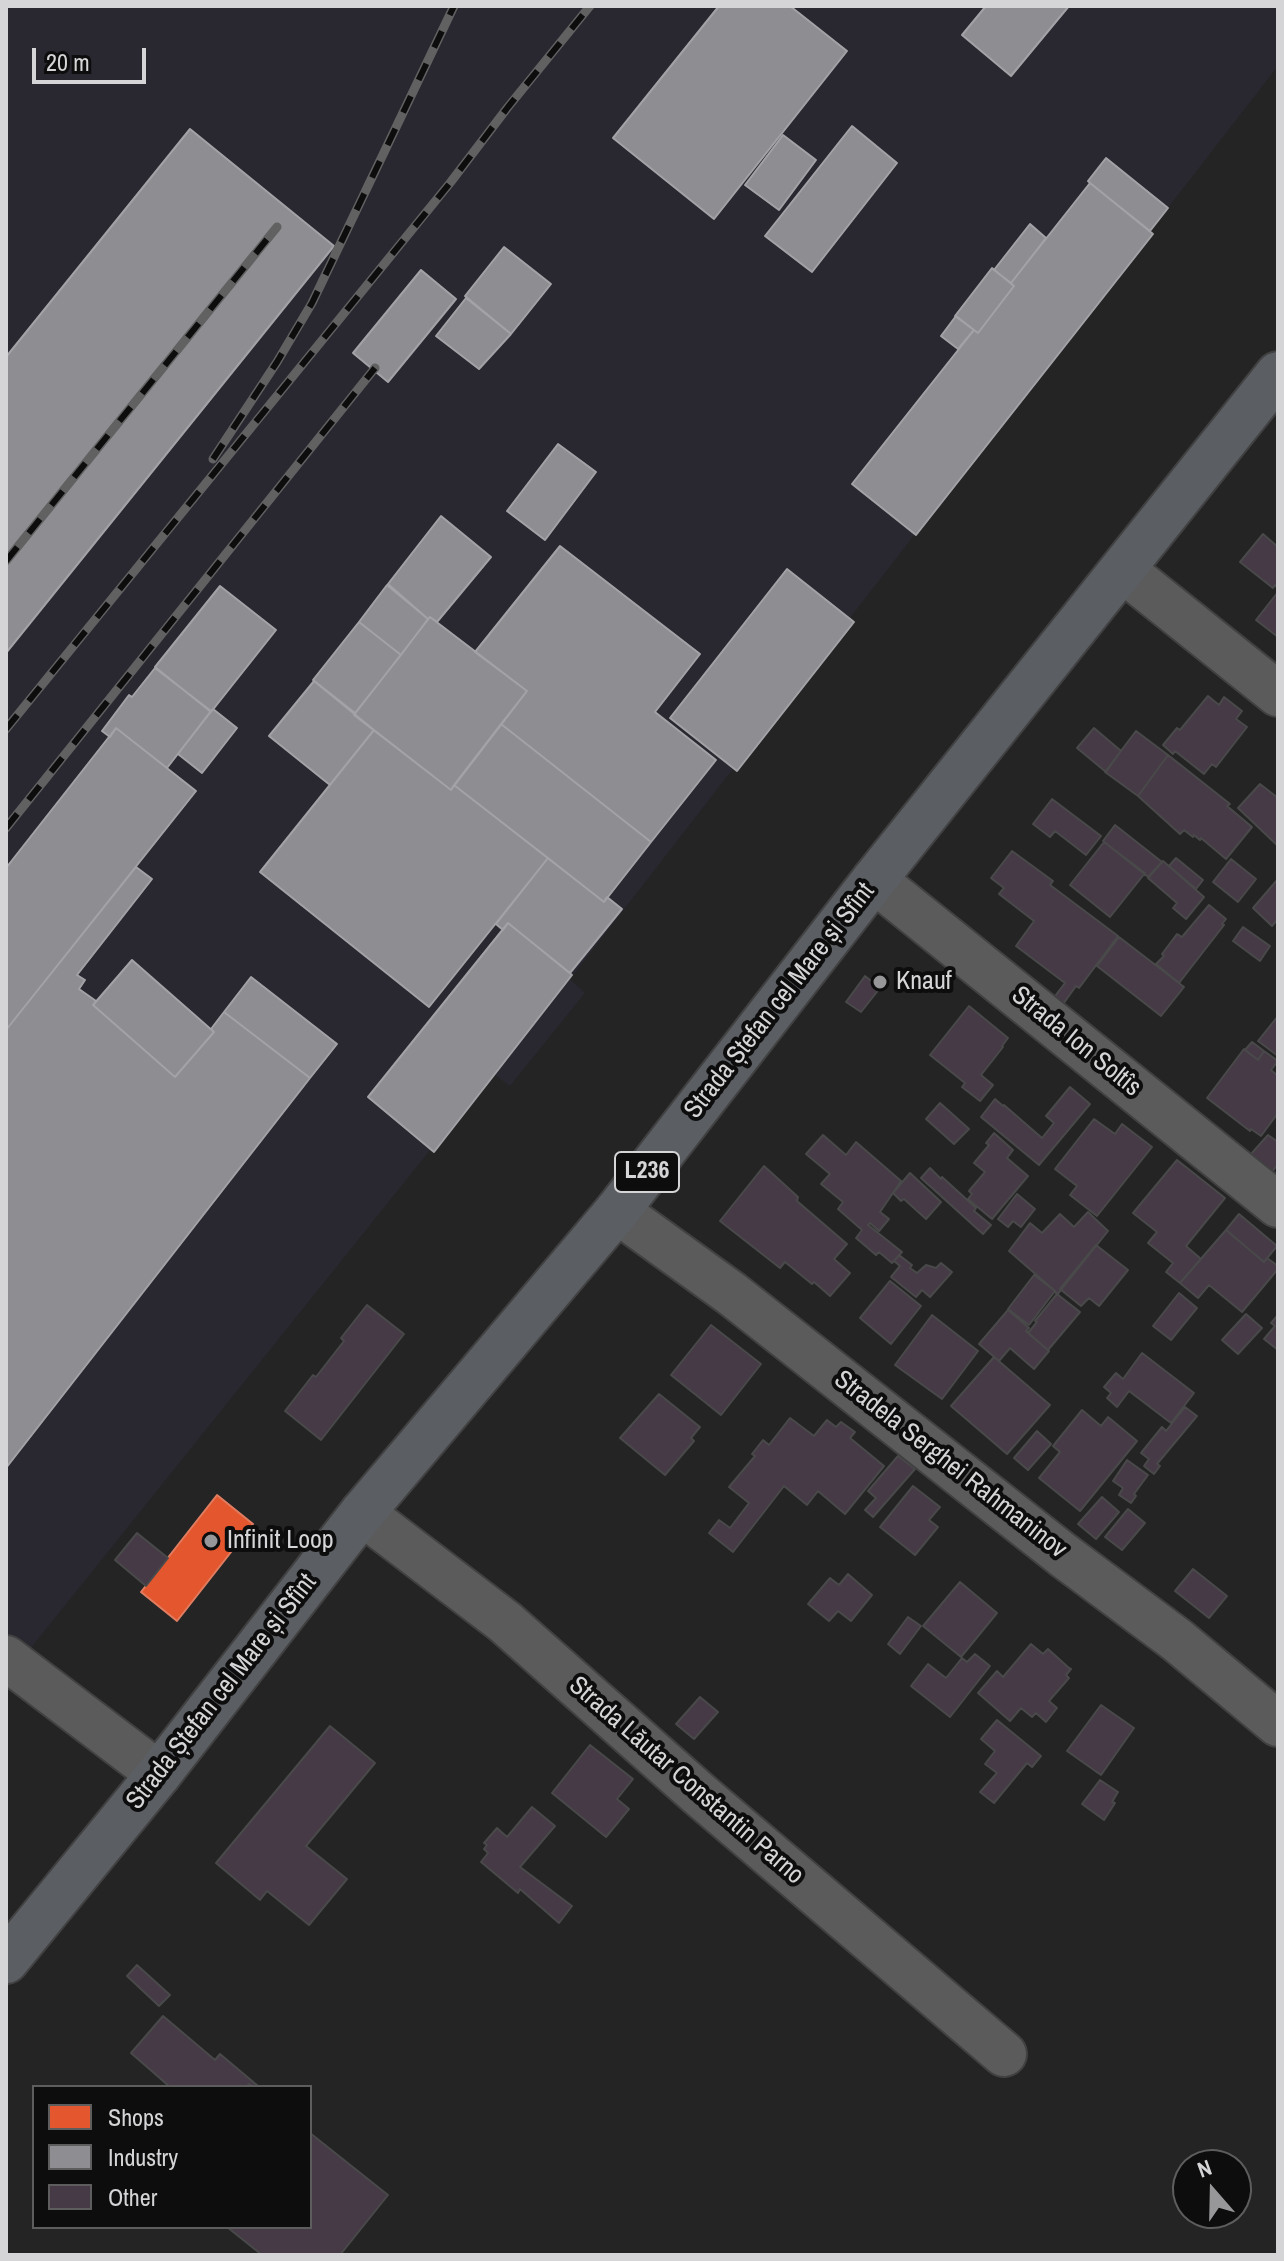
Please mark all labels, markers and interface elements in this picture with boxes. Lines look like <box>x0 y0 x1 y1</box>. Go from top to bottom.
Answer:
scale bar <box>36 32 150 82</box>
text: 20 m <box>46 46 90 78</box>
street label: Strada Ștefan cel Mare și Sfînt <box>678 877 882 1125</box>
place label: Knauf <box>896 966 952 998</box>
marker: Knauf <box>871 973 889 991</box>
street label: Strada Ion Soltîs <box>1005 980 1147 1104</box>
road number: L236 <box>615 1152 679 1192</box>
street label: Stradela Serghei Rahmaninov <box>827 1364 1073 1566</box>
place label: Infinit Loop <box>227 1525 334 1557</box>
marker: Infinit Loop <box>202 1532 220 1550</box>
street label: Strada Ștefan cel Mare și Sfînt <box>120 1568 324 1816</box>
street label: Strada Lăutar Constantin Parno <box>562 1670 810 1892</box>
legend <box>32 2085 312 2229</box>
text: Shops <box>108 2101 164 2133</box>
text: Industry <box>108 2141 178 2173</box>
north arrow <box>1172 2149 1252 2229</box>
text: N <box>1193 2152 1216 2185</box>
text: Other <box>108 2181 157 2213</box>

